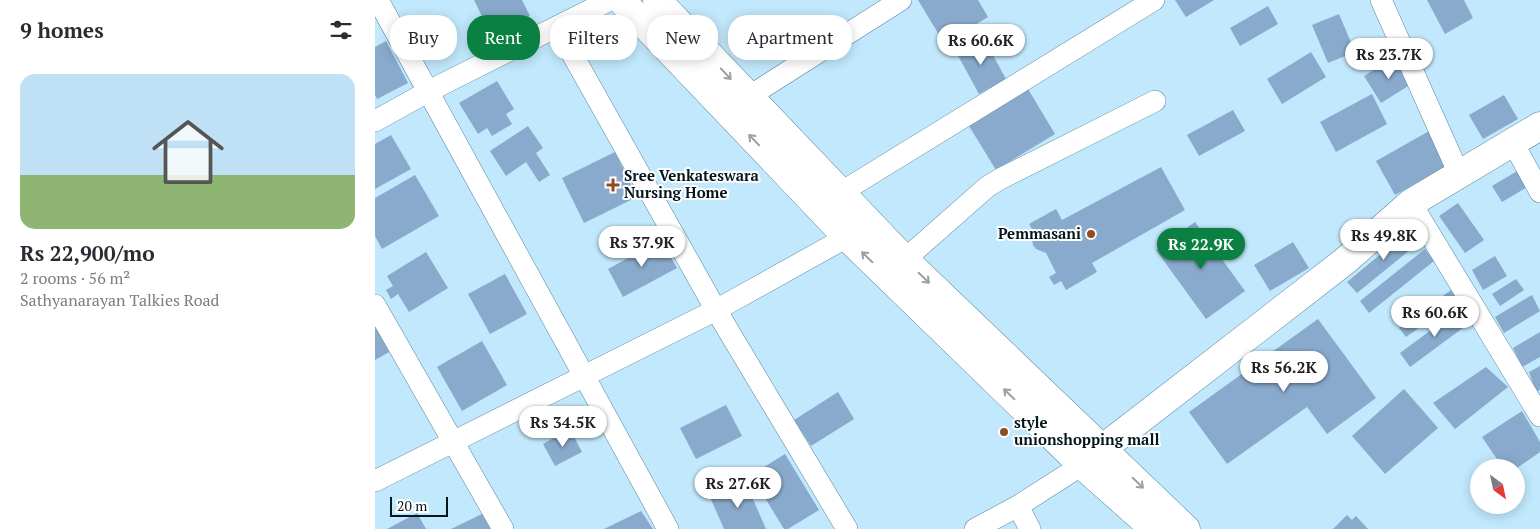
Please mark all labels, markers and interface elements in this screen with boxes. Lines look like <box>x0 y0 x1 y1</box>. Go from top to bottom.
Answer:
chip: Buy <box>390 15 457 60</box>
chip: Rent <box>467 15 540 60</box>
chip: Filters <box>550 15 637 60</box>
chip: New <box>647 15 718 60</box>
chip: Apartment <box>728 15 852 60</box>
text: 9 homes <box>20 16 104 44</box>
icon: filters <box>327 16 355 44</box>
pin: Rs 60.6K <box>929 23 1033 66</box>
text: Rs 60.6K <box>948 29 1014 51</box>
pin: Rs 23.7K <box>1337 38 1441 80</box>
text: Rs 23.7K <box>1356 43 1422 65</box>
one-way arrow <box>720 67 732 80</box>
icon: home <box>143 107 233 197</box>
one-way arrow <box>748 134 760 146</box>
place label: Sree Venkateswara Nursing Home <box>624 165 759 202</box>
marker: Sree Venkateswara Nursing Home <box>606 178 620 192</box>
pin: Rs 49.8K <box>1332 218 1436 261</box>
place label: Pemmasani <box>998 223 1081 243</box>
text: Rs 49.8K <box>1351 224 1417 246</box>
pin: Rs 37.9K <box>590 226 694 268</box>
marker: Pemmasani <box>1085 228 1097 240</box>
pin: Rs 22.9K <box>1149 228 1253 270</box>
text: Rs 37.9K <box>609 231 675 253</box>
text: Rs 22.9K <box>1168 233 1234 255</box>
text: Rs 22,900/mo <box>20 239 155 267</box>
one-way arrow <box>861 251 874 263</box>
text: 2 rooms · 56 m² <box>20 267 130 289</box>
one-way arrow <box>918 272 930 285</box>
text: Sathyanarayan Talkies Road <box>20 289 219 311</box>
pin: Rs 60.6K <box>1383 296 1487 338</box>
text: Rs 60.6K <box>1402 301 1468 323</box>
pin: Rs 56.2K <box>1232 350 1336 393</box>
text: Rs 56.2K <box>1251 356 1317 378</box>
one-way arrow <box>1003 388 1015 400</box>
pin: Rs 34.5K <box>511 406 615 448</box>
text: Rs 34.5K <box>530 411 596 433</box>
place label: style unionshopping mall <box>1014 412 1159 449</box>
marker: style unionshopping mall <box>998 426 1010 438</box>
north arrow <box>1470 459 1525 514</box>
map controls <box>1470 459 1525 514</box>
pin: Rs 27.6K <box>686 466 790 509</box>
text: Rs 27.6K <box>705 472 771 494</box>
one-way arrow <box>1131 477 1144 489</box>
scale bar <box>390 494 447 517</box>
text: 20 m <box>397 496 427 515</box>

